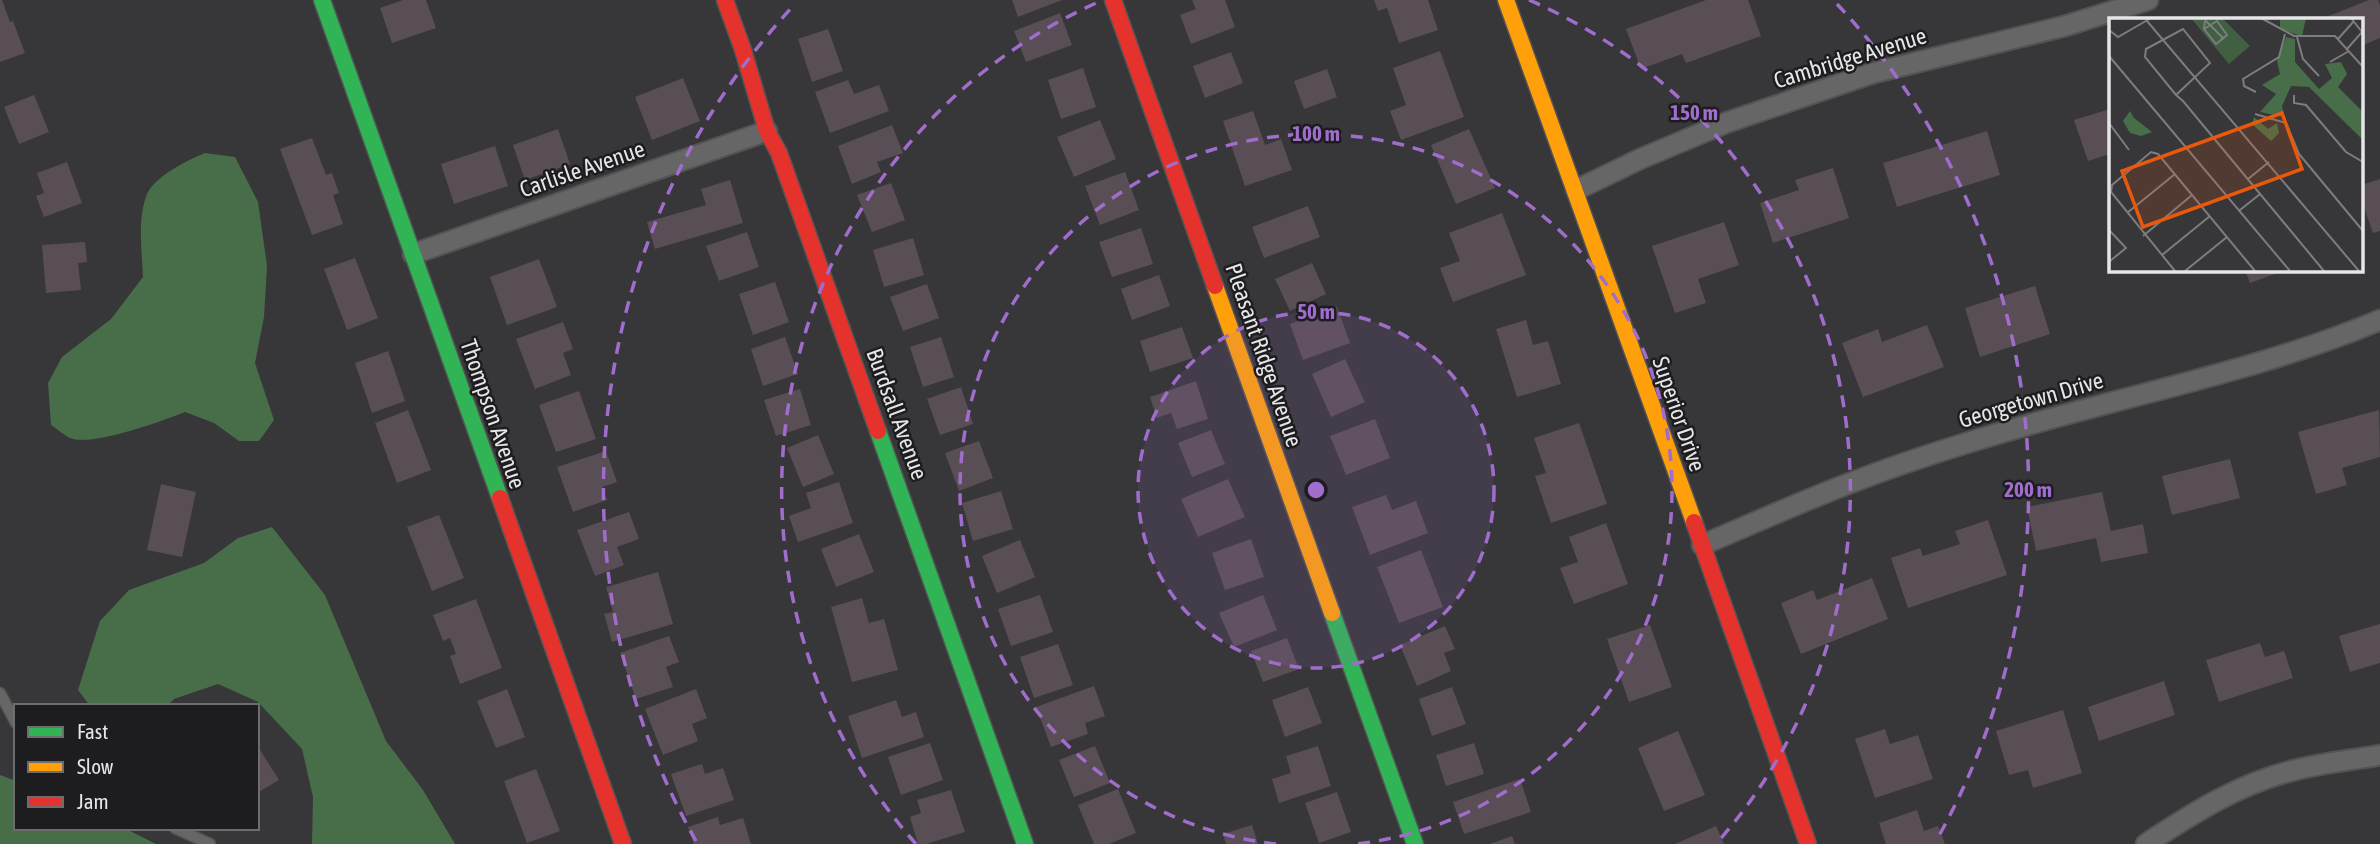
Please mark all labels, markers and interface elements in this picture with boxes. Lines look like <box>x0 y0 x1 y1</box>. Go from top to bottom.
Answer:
inset map <box>2109 18 2362 271</box>
street label: Cambridge Avenue <box>1771 22 1929 94</box>
text: 150 m <box>1670 100 1718 124</box>
text: 100 m <box>1292 121 1340 145</box>
street label: Carlisle Avenue <box>516 135 648 203</box>
street label: Pleasant Ridge Avenue <box>1220 260 1308 450</box>
text: 50 m <box>1297 299 1335 323</box>
street label: Thompson Avenue <box>455 336 531 492</box>
street label: Burdsall Avenue <box>861 345 933 483</box>
street label: Superior Drive <box>1647 353 1711 475</box>
street label: Georgetown Drive <box>1956 367 2106 433</box>
text: 200 m <box>2004 477 2052 501</box>
centre of rings <box>1304 478 1328 502</box>
legend <box>14 704 259 830</box>
text: Fast <box>77 719 108 743</box>
text: Slow <box>77 754 114 778</box>
text: Jam <box>77 789 109 813</box>

